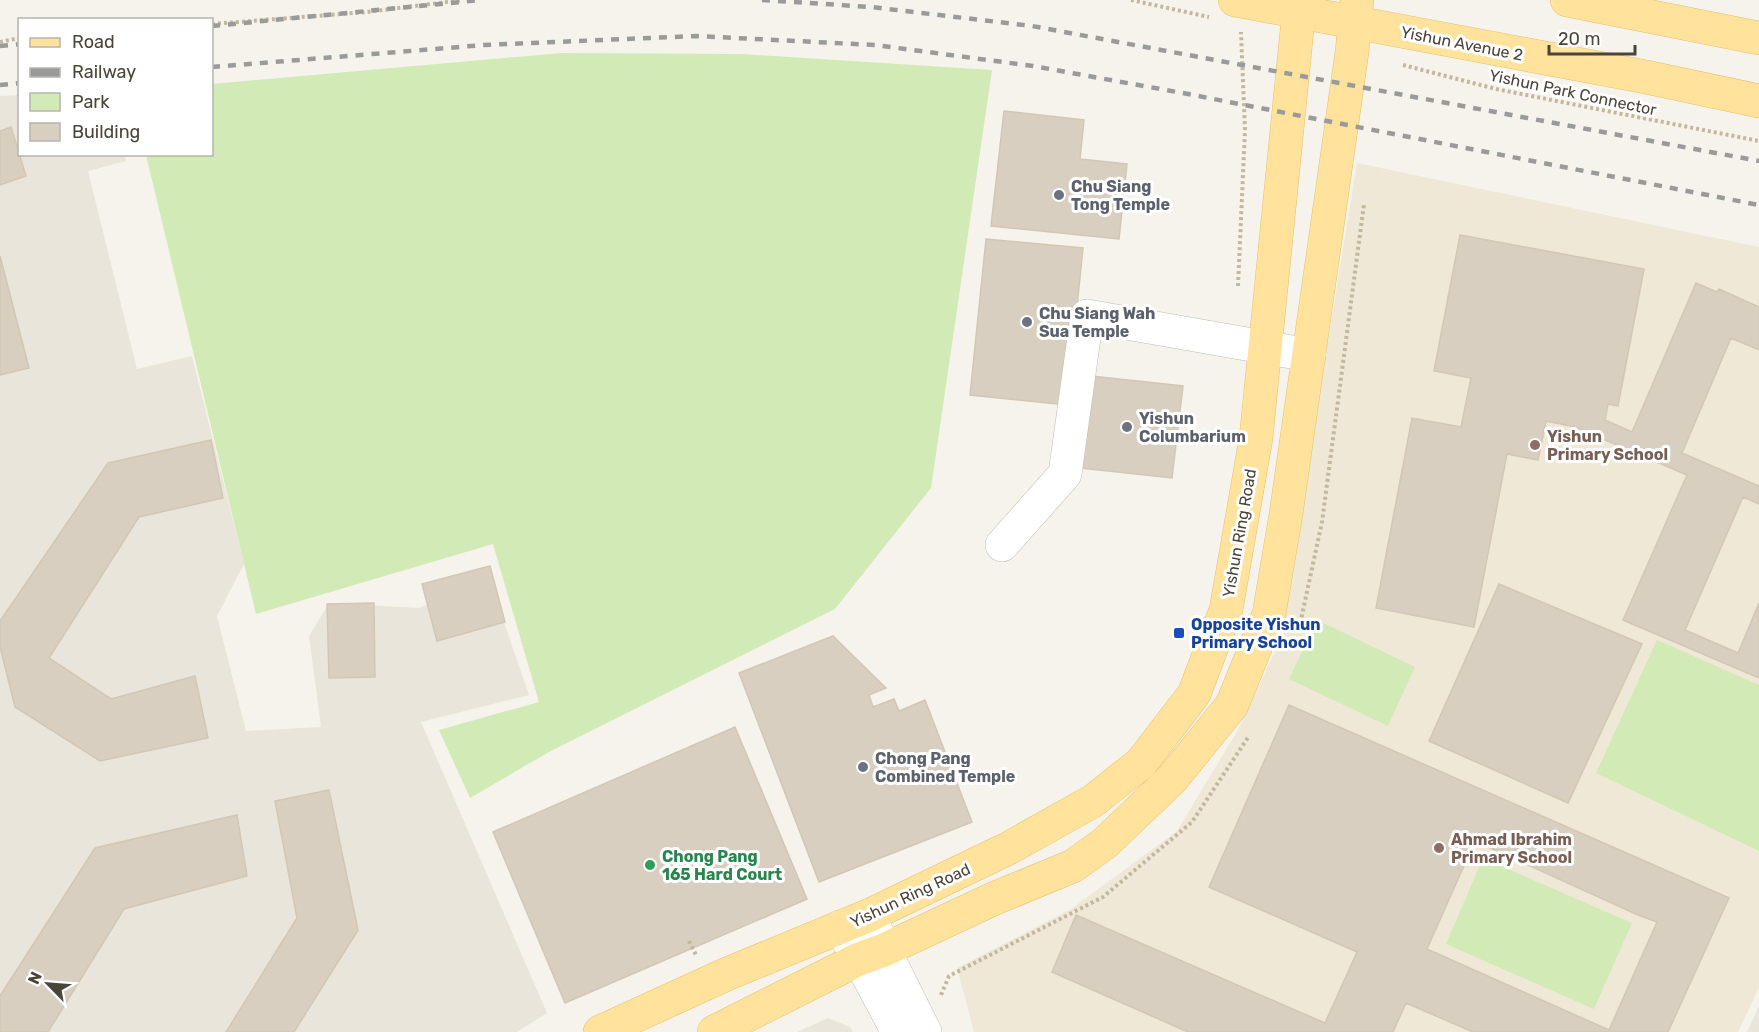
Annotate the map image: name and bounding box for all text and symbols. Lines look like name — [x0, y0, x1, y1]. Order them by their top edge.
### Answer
legend — [18, 18, 213, 156]
scale bar — [1549, 18, 1634, 56]
street label: Yishun Avenue 2 — [1399, 22, 1525, 65]
text: 20 m — [1558, 28, 1600, 50]
text: Road — [72, 31, 115, 53]
text: Railway — [72, 61, 136, 83]
street label: Yishun Park Connector — [1487, 65, 1658, 120]
text: Park — [72, 91, 110, 113]
text: Building — [72, 121, 140, 143]
place label: Chu Siang Tong Temple — [1071, 177, 1170, 214]
marker: Chu Siang Tong Temple — [1052, 188, 1066, 202]
place label: Chu Siang Wah Sua Temple — [1039, 304, 1155, 341]
marker: Chu Siang Wah Sua Temple — [1020, 315, 1034, 329]
place label: Yishun Columbarium — [1139, 409, 1246, 446]
marker: Yishun Columbarium — [1120, 420, 1134, 434]
place label: Yishun Primary School — [1547, 427, 1668, 464]
marker: Yishun Primary School — [1528, 438, 1542, 452]
street label: Yishun Ring Road — [1219, 467, 1260, 599]
place label: Opposite Yishun Primary School — [1191, 615, 1321, 652]
marker: Opposite Yishun Primary School — [1172, 626, 1186, 640]
place label: Chong Pang Combined Temple — [875, 749, 1015, 786]
marker: Chong Pang Combined Temple — [856, 760, 870, 774]
place label: Ahmad Ibrahim Primary School — [1451, 830, 1572, 867]
marker: Ahmad Ibrahim Primary School — [1432, 841, 1446, 855]
place label: Chong Pang 165 Hard Court — [662, 847, 783, 884]
marker: Chong Pang 165 Hard Court — [643, 858, 657, 872]
street label: Yishun Ring Road — [847, 859, 973, 932]
north arrow — [18, 954, 78, 1014]
text: N — [24, 969, 46, 987]

